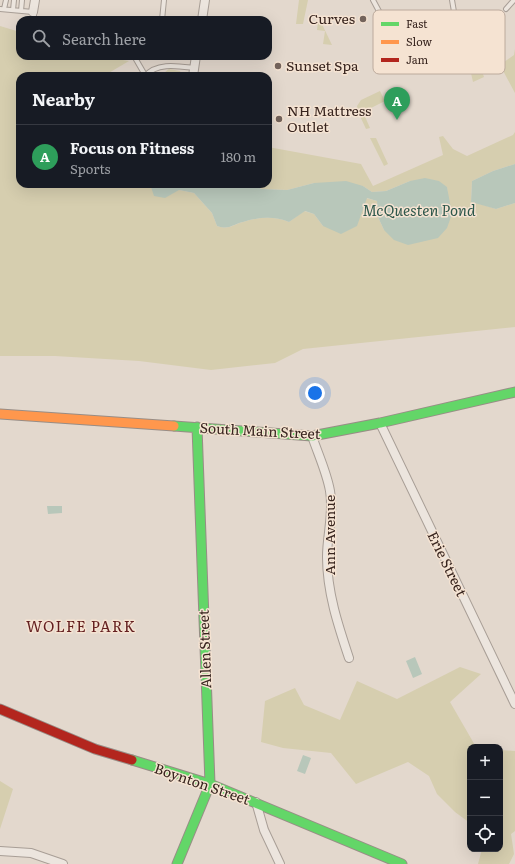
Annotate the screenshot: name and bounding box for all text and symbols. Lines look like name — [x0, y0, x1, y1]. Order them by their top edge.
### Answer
place label: Curves — [309, 8, 355, 28]
legend — [373, 10, 505, 74]
marker: Curves — [358, 14, 368, 24]
text: Fast — [406, 15, 428, 31]
search box — [16, 16, 272, 60]
icon: search — [30, 27, 52, 49]
text: Search here — [62, 27, 146, 50]
text: Slow — [406, 33, 432, 49]
text: Jam — [406, 51, 429, 67]
place label: Sunset Spa — [286, 55, 359, 75]
marker: Sunset Spa — [273, 61, 283, 71]
text: Nearby — [32, 86, 95, 111]
pin: A — [384, 87, 410, 120]
place label: NH Mattress Outlet — [287, 100, 371, 136]
marker: NH Mattress Outlet — [274, 114, 284, 124]
text: Focus on Fitness — [70, 136, 194, 159]
text: A — [40, 147, 50, 166]
text: 180 m — [221, 147, 256, 166]
text: Sports — [70, 159, 110, 178]
water label: McQuesten Pond — [362, 198, 476, 221]
your location — [305, 383, 325, 403]
street label: South Main Street — [199, 417, 321, 443]
street label: Ann Avenue — [319, 495, 339, 575]
street label: Erie Street — [423, 528, 472, 600]
street label: Allen Street — [193, 609, 215, 689]
district label: WOLFE PARK — [26, 614, 136, 637]
map controls — [467, 744, 503, 852]
button: + — [467, 744, 503, 780]
street label: Boynton Street — [152, 757, 253, 809]
button: − — [467, 780, 503, 816]
button: locate — [467, 816, 503, 852]

